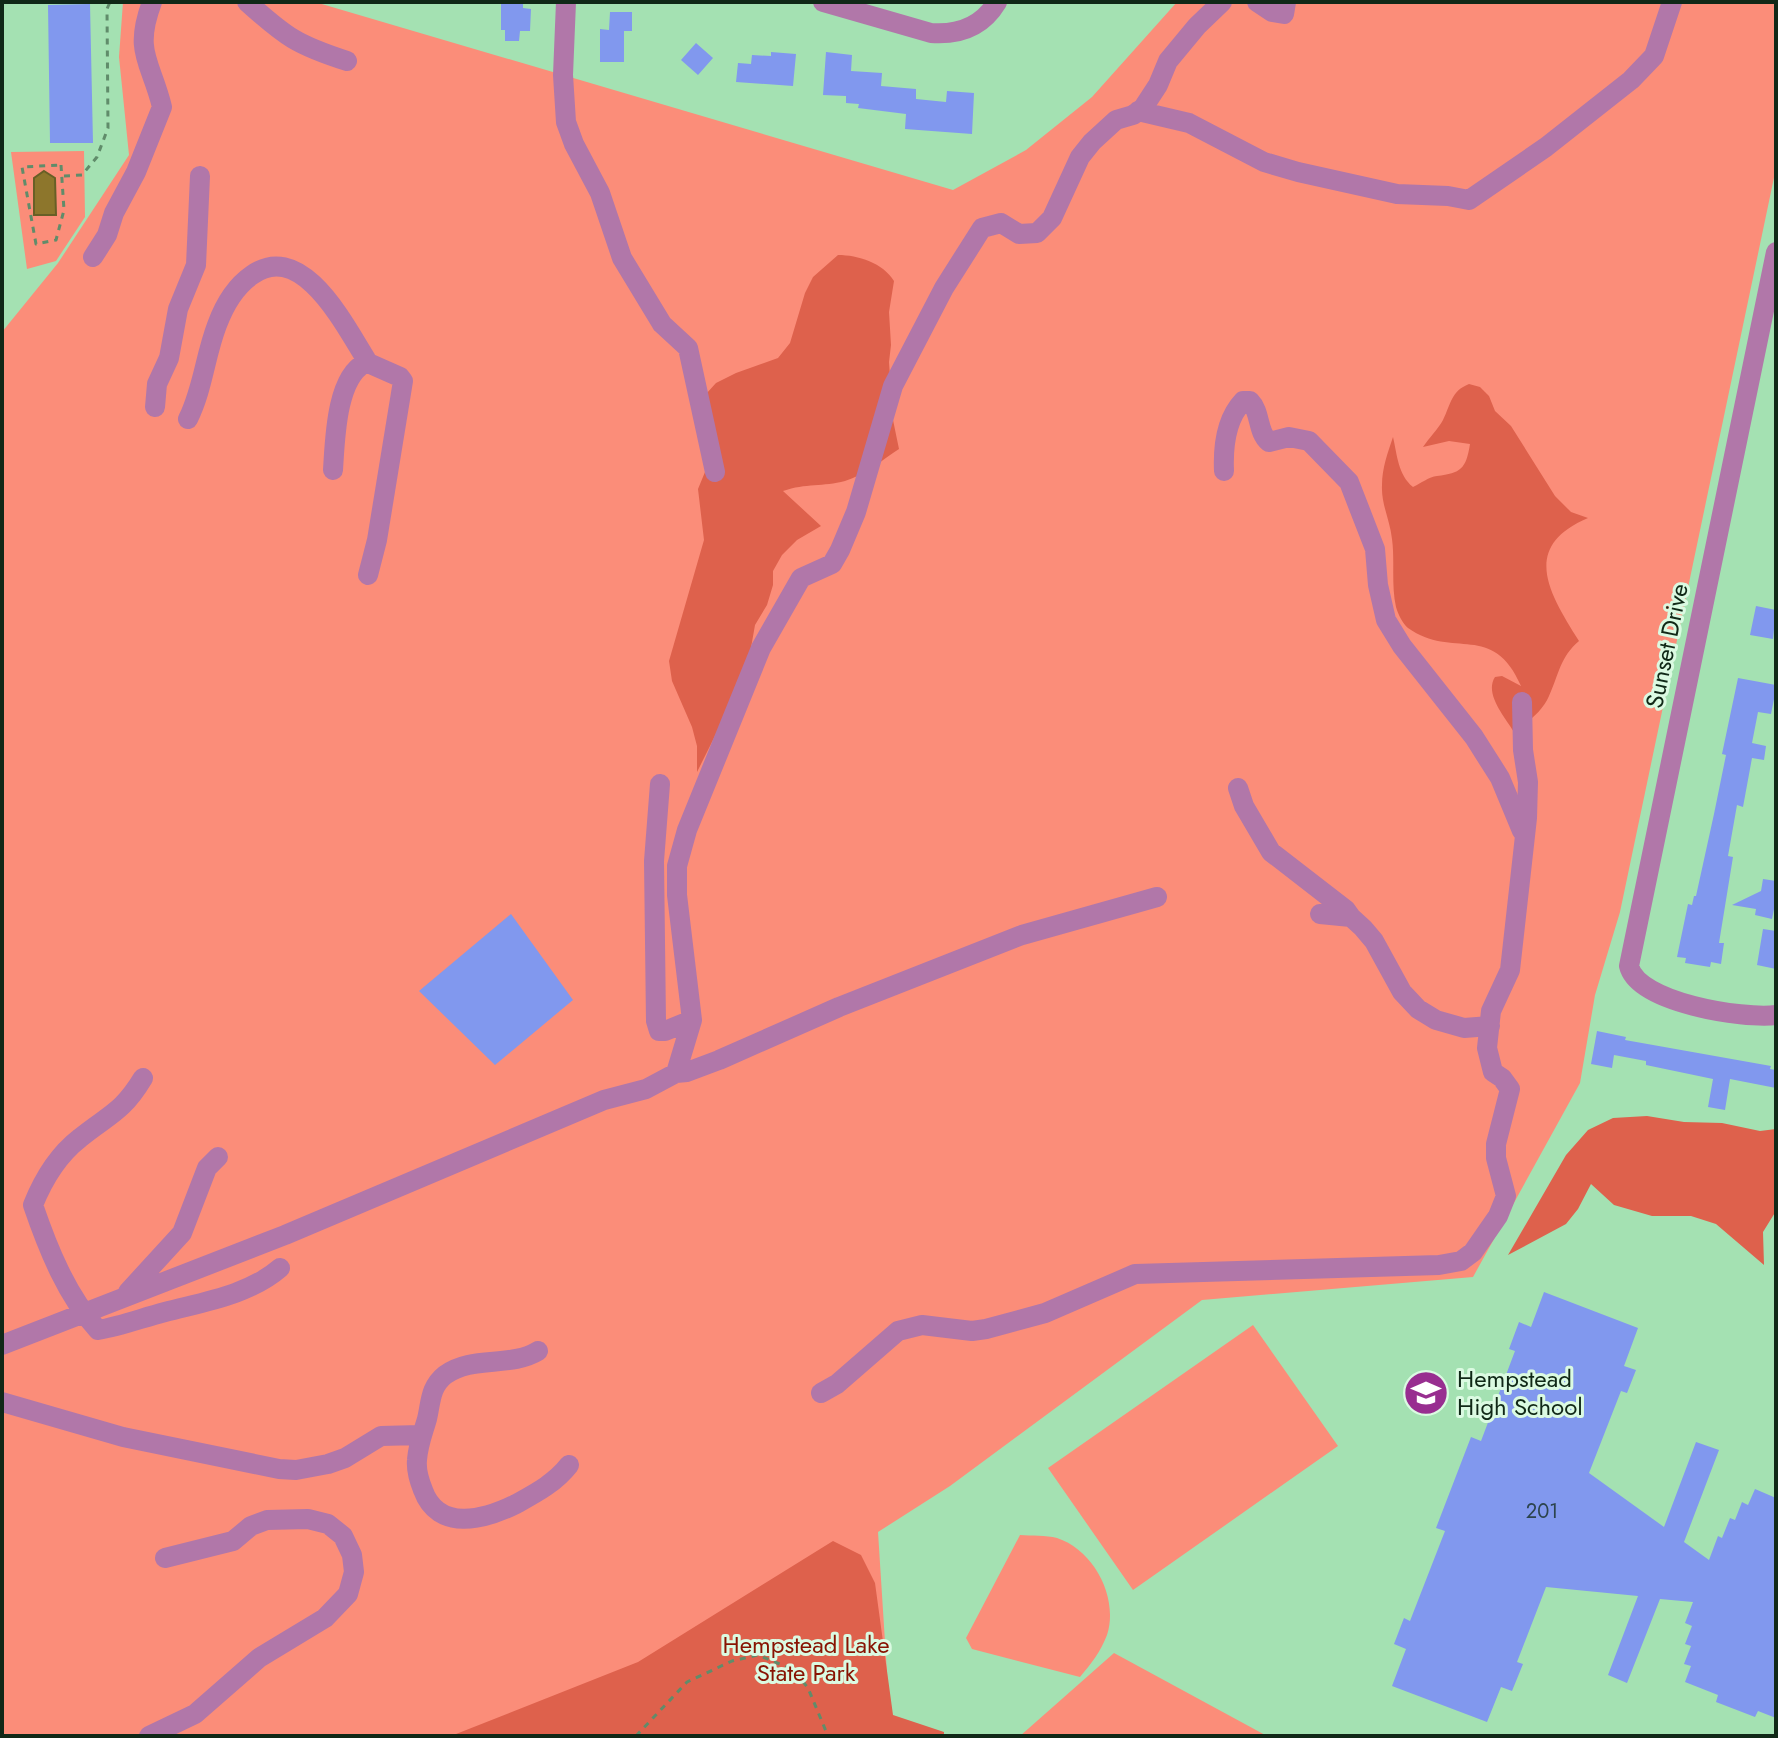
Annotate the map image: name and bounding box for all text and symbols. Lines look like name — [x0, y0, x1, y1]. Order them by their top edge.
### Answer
street label: Sunset Drive — [1636, 580, 1697, 712]
place label: Hempstead High School — [1457, 1361, 1583, 1424]
school or university icon: Hempstead High School — [1402, 1369, 1450, 1417]
house number: 201 — [1526, 1497, 1558, 1526]
park label: Hempstead Lake State Park — [722, 1627, 890, 1690]

